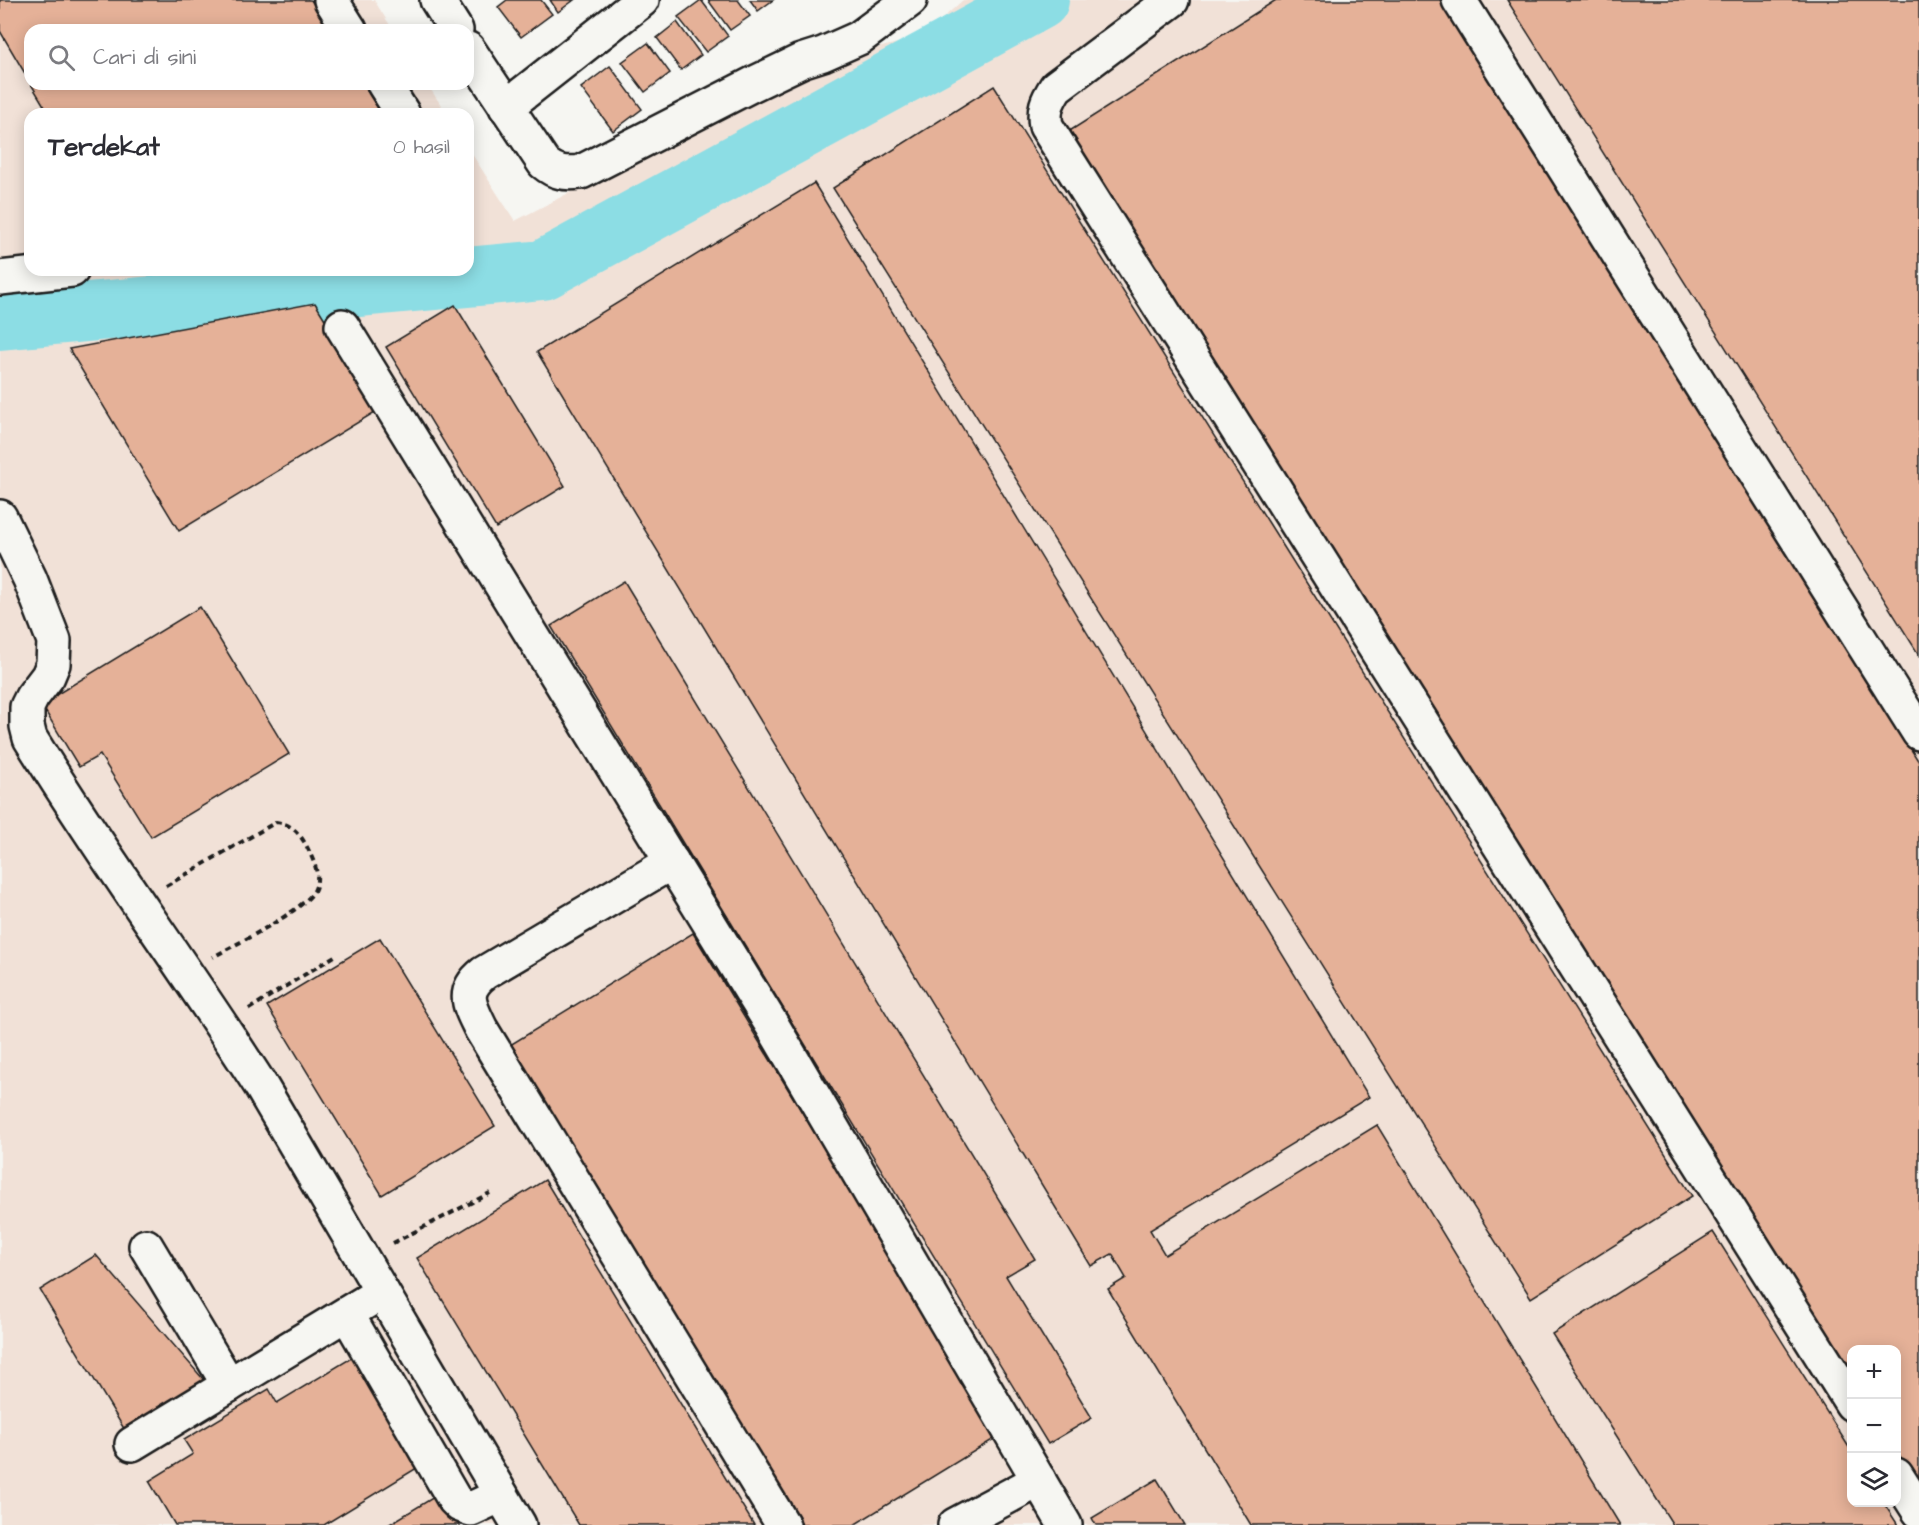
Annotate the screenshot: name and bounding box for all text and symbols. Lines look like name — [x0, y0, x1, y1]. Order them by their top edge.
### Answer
search box — [24, 24, 474, 90]
icon: search — [45, 41, 78, 74]
text: Cari di sini — [93, 42, 196, 73]
text: Terdekat — [48, 129, 160, 165]
text: 0 hasil — [393, 133, 450, 161]
map controls — [1847, 1345, 1901, 1507]
button: + — [1847, 1345, 1901, 1399]
button: − — [1847, 1399, 1901, 1453]
button: layers — [1847, 1453, 1901, 1507]

